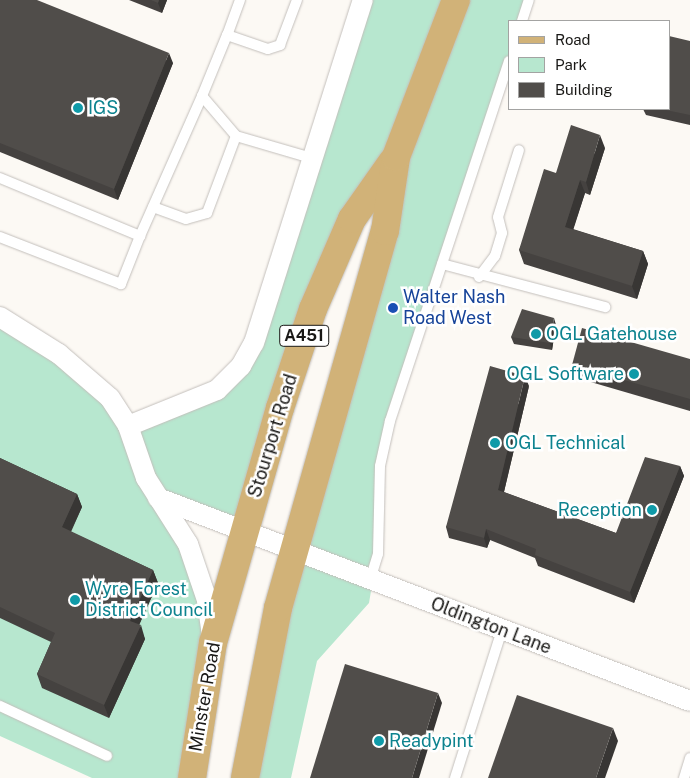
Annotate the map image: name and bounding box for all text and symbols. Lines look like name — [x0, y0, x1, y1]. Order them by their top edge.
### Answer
legend — [508, 20, 670, 110]
text: Road — [555, 31, 591, 48]
text: Park — [555, 56, 587, 73]
text: Building — [555, 81, 613, 98]
place label: IGS — [88, 97, 118, 119]
marker: IGS — [72, 102, 84, 114]
place label: Walter Nash Road West — [403, 287, 505, 330]
marker: Walter Nash Road West — [387, 302, 399, 314]
road number: A451 — [279, 322, 329, 350]
place label: OGL Gatehouse — [546, 323, 677, 345]
marker: OGL Gatehouse — [530, 328, 542, 340]
place label: OGL Software — [507, 363, 624, 385]
marker: OGL Software — [628, 368, 640, 380]
street label: Stourport Road — [244, 372, 302, 500]
place label: OGL Technical — [505, 432, 626, 454]
marker: OGL Technical — [489, 437, 501, 449]
place label: Reception — [558, 499, 642, 521]
marker: Reception — [646, 504, 658, 516]
place label: Wyre Forest District Council — [85, 579, 213, 622]
street label: Oldington Lane — [428, 593, 554, 659]
marker: Wyre Forest District Council — [69, 594, 81, 606]
street label: Minster Road — [185, 641, 225, 753]
place label: Readypint — [389, 730, 474, 752]
marker: Readypint — [373, 735, 385, 747]

